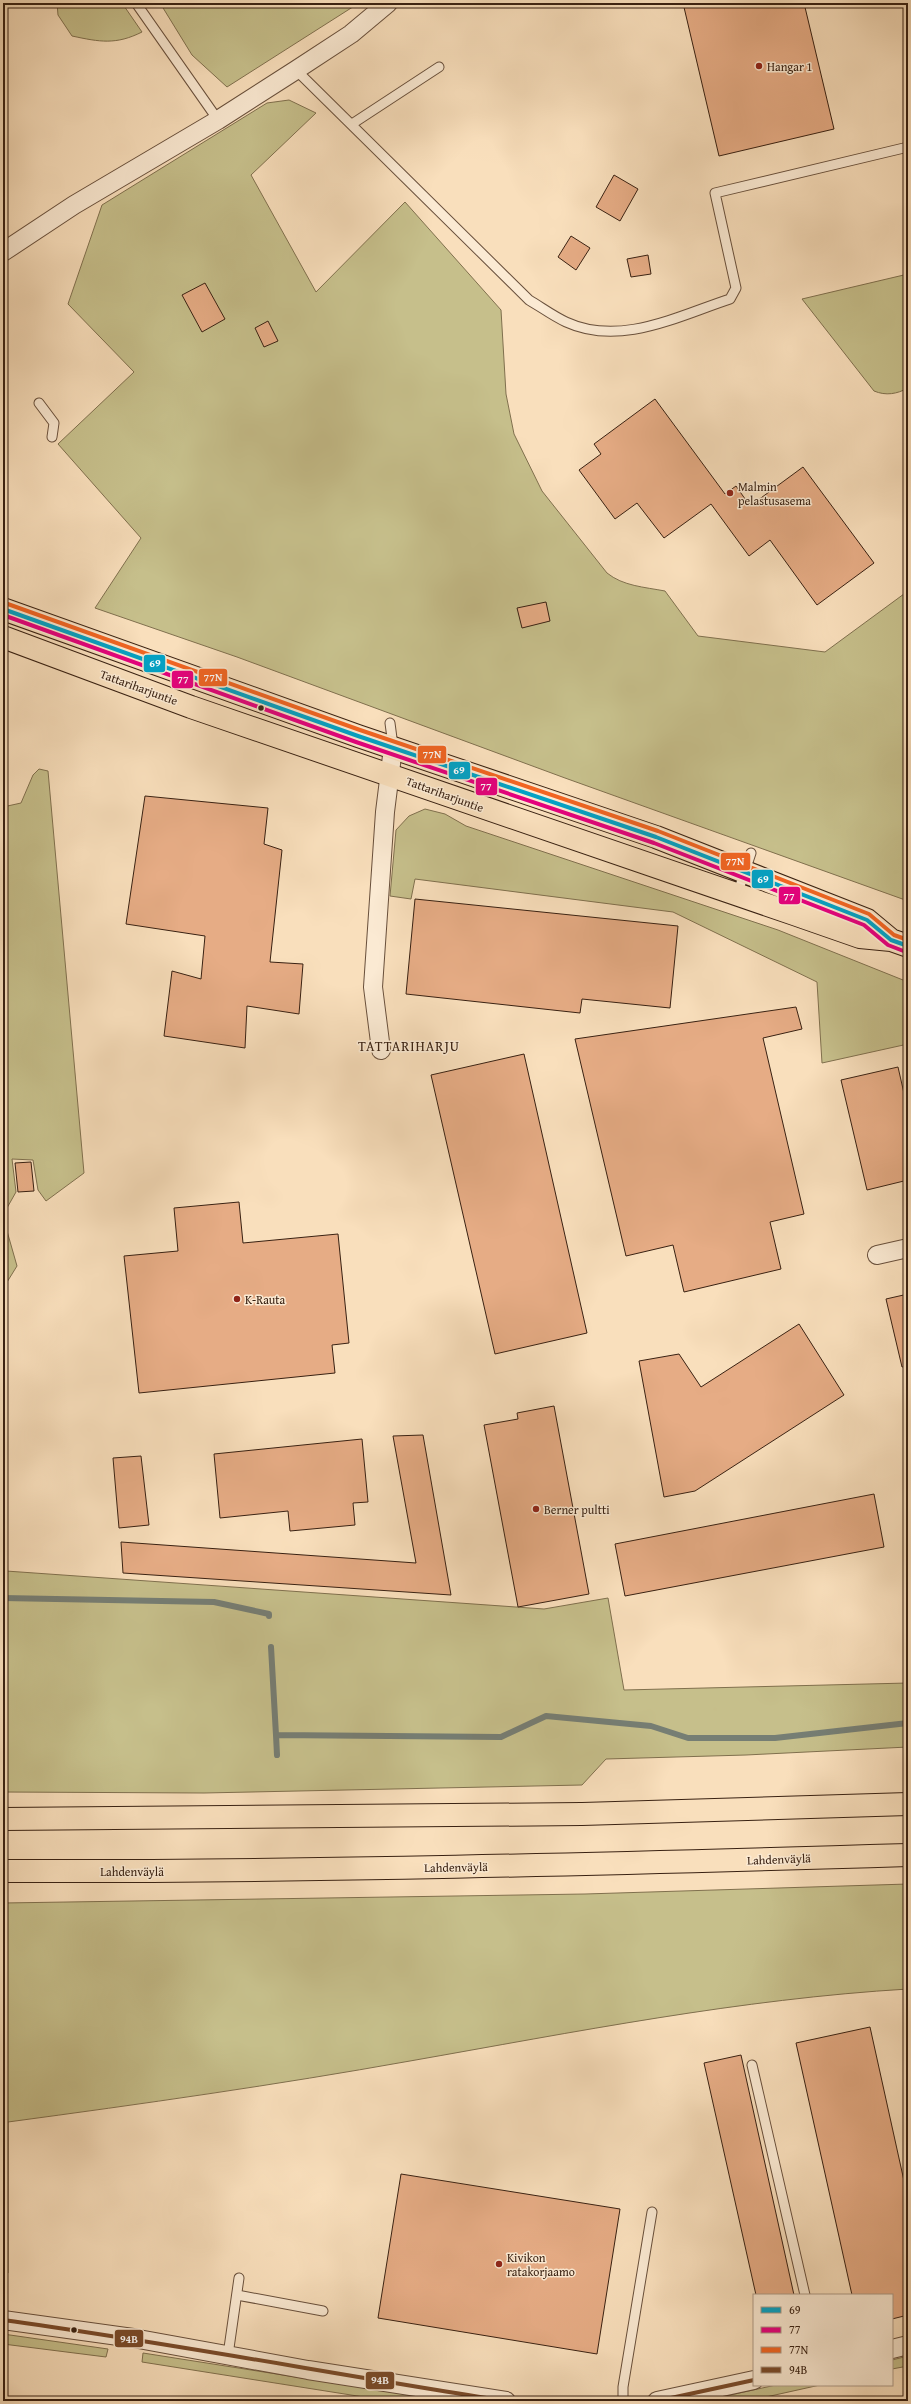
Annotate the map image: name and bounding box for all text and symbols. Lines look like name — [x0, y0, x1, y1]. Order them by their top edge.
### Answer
place label: Hangar 1 — [767, 58, 813, 75]
marker: Hangar 1 — [754, 61, 764, 71]
place label: Malmin pelastusasema — [738, 478, 811, 509]
marker: Malmin pelastusasema — [725, 488, 735, 498]
line badge: 69 — [143, 654, 166, 673]
text: 69 — [149, 655, 161, 671]
street label: Tattariharjuntie — [98, 665, 181, 709]
line badge: 77N — [198, 668, 228, 687]
text: 77N — [204, 669, 223, 685]
line badge: 77 — [171, 670, 194, 689]
text: 77 — [177, 671, 189, 687]
unlabelled marker — [256, 703, 266, 713]
line badge: 77N — [417, 745, 447, 764]
text: 77N — [423, 746, 442, 762]
line badge: 69 — [448, 761, 471, 780]
text: 69 — [453, 762, 465, 778]
street label: Tattariharjuntie — [404, 772, 487, 816]
line badge: 77 — [475, 777, 498, 796]
text: 77 — [480, 778, 492, 794]
line badge: 77N — [720, 852, 751, 871]
text: 77N — [726, 853, 745, 869]
line badge: 69 — [751, 869, 774, 889]
text: 69 — [757, 871, 769, 887]
line badge: 77 — [778, 886, 801, 905]
text: 77 — [783, 888, 795, 904]
district label: TATTARIHARJU — [358, 1036, 460, 1056]
place label: K-Rauta — [245, 1291, 286, 1308]
marker: K-Rauta — [232, 1294, 242, 1304]
place label: Berner pultti — [544, 1501, 610, 1518]
marker: Berner pultti — [531, 1504, 541, 1514]
street label: Lahdenväylä — [747, 1849, 811, 1869]
street label: Lahdenväylä — [424, 1858, 488, 1876]
street label: Lahdenväylä — [100, 1863, 164, 1880]
place label: Kivikon ratakorjaamo — [507, 2249, 575, 2280]
marker: Kivikon ratakorjaamo — [494, 2259, 504, 2269]
legend — [753, 2294, 893, 2386]
text: 69 — [789, 2301, 801, 2318]
text: 77 — [789, 2321, 801, 2338]
unlabelled marker — [69, 2325, 79, 2335]
line badge: 94B — [114, 2329, 144, 2348]
text: 94B — [120, 2331, 138, 2347]
text: 77N — [789, 2341, 809, 2358]
text: 94B — [789, 2361, 808, 2378]
line badge: 94B — [365, 2371, 395, 2390]
text: 94B — [371, 2372, 389, 2388]

